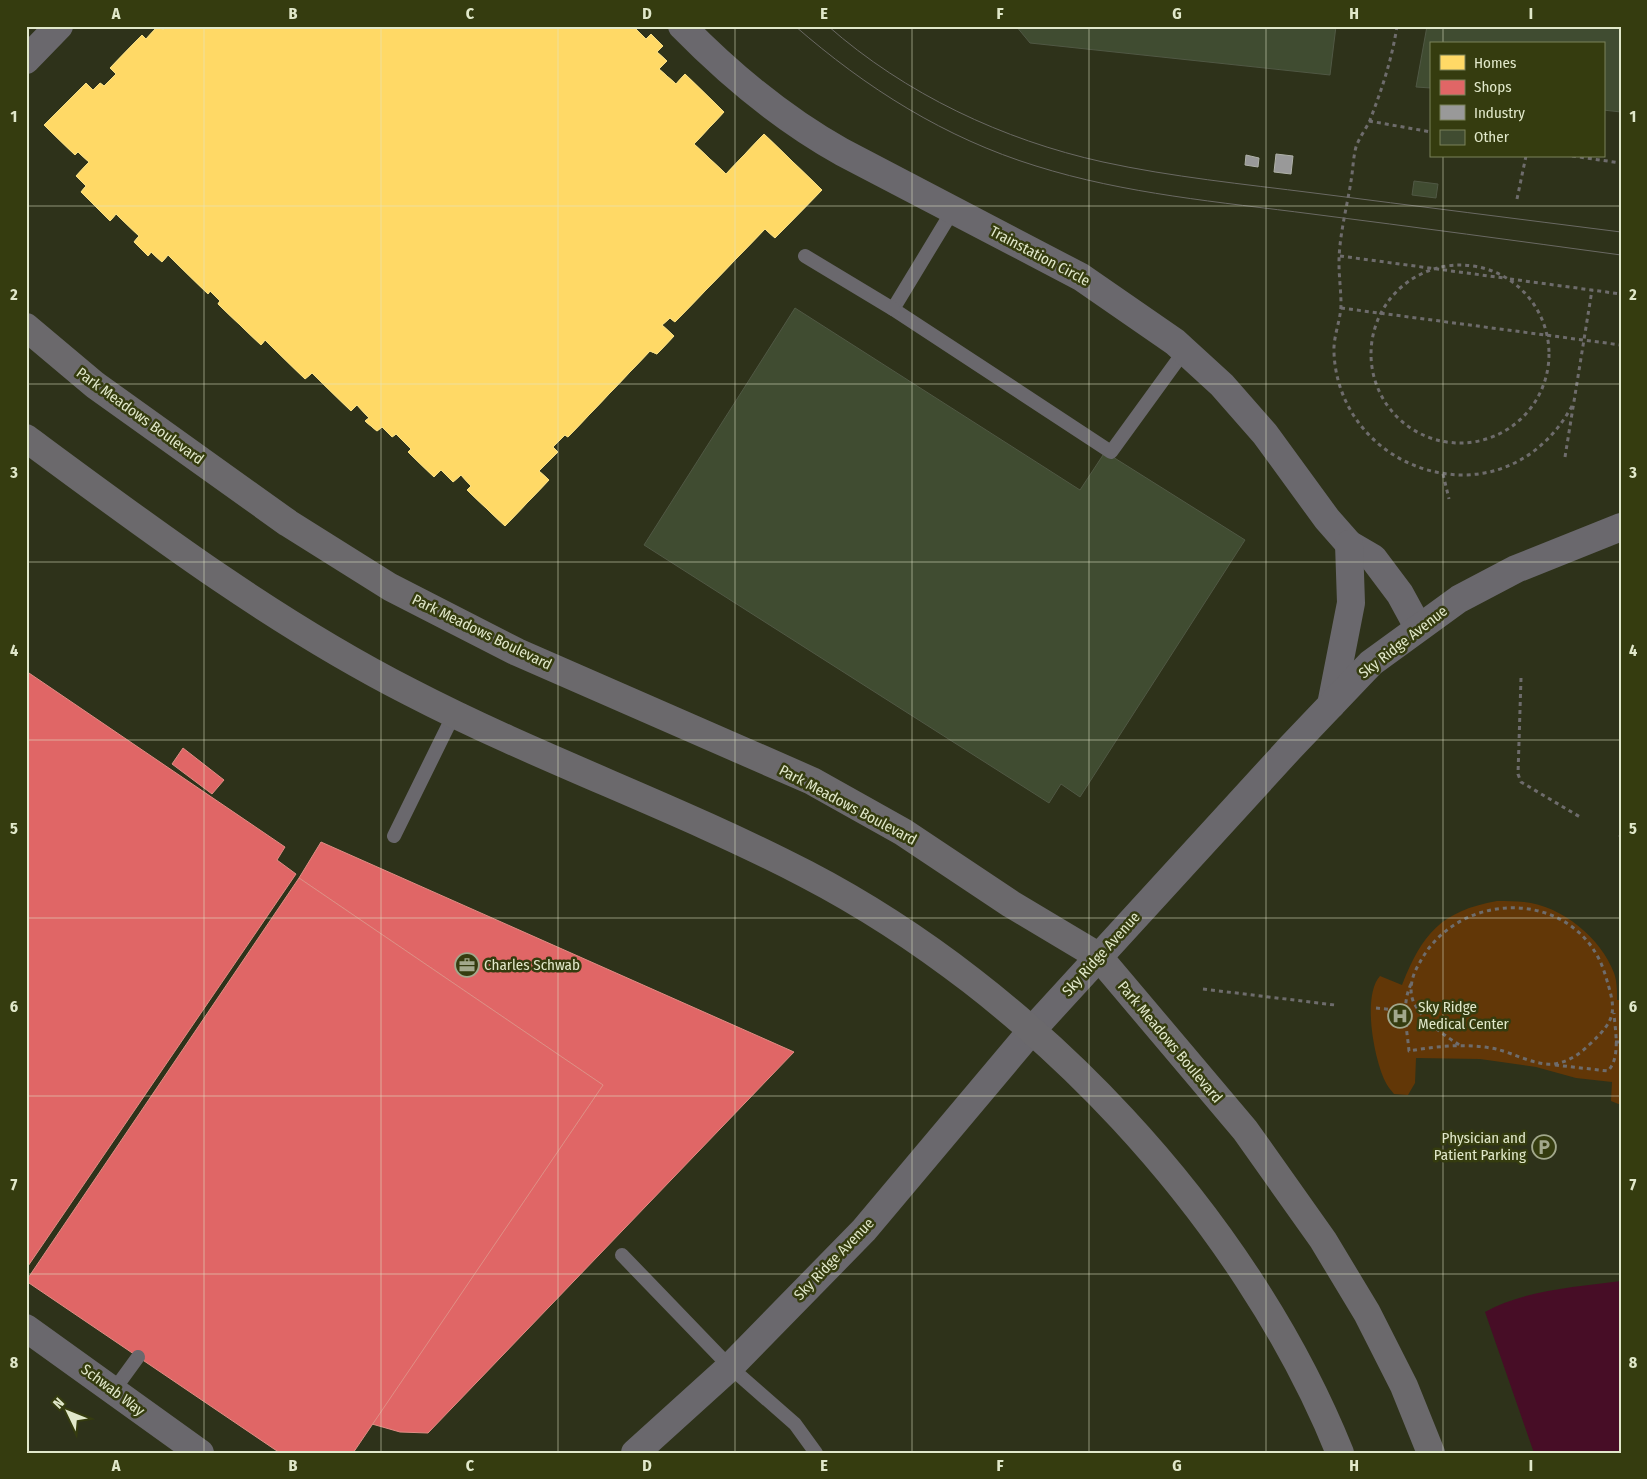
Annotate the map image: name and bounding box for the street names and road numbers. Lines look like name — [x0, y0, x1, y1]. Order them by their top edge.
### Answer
street label: Trainstation Circle — [987, 222, 1093, 290]
street label: Park Meadows Boulevard — [73, 364, 207, 468]
street label: Park Meadows Boulevard — [409, 590, 555, 674]
street label: Sky Ridge Avenue — [1355, 602, 1451, 682]
street label: Park Meadows Boulevard — [776, 761, 920, 849]
street label: Sky Ridge Avenue — [1058, 908, 1144, 1000]
street label: Park Meadows Boulevard — [1114, 978, 1226, 1106]
street label: Sky Ridge Avenue — [790, 1214, 878, 1304]
street label: Schwab Way — [78, 1360, 149, 1420]

